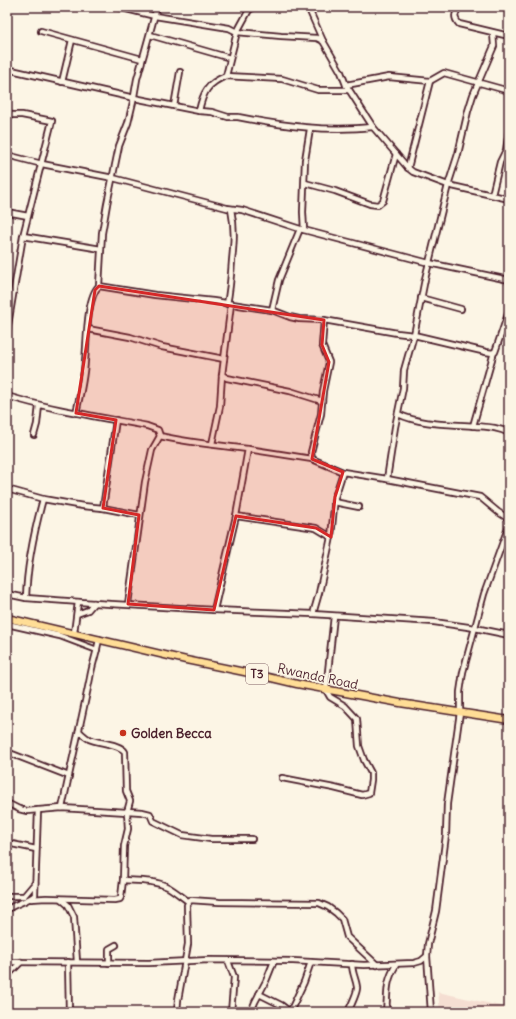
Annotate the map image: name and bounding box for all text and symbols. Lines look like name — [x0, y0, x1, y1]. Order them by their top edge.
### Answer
street label: Rwanda Road — [276, 660, 360, 693]
road number: T3 — [246, 664, 268, 684]
place label: Golden Becca — [131, 725, 212, 742]
marker: Golden Becca — [118, 728, 128, 738]

